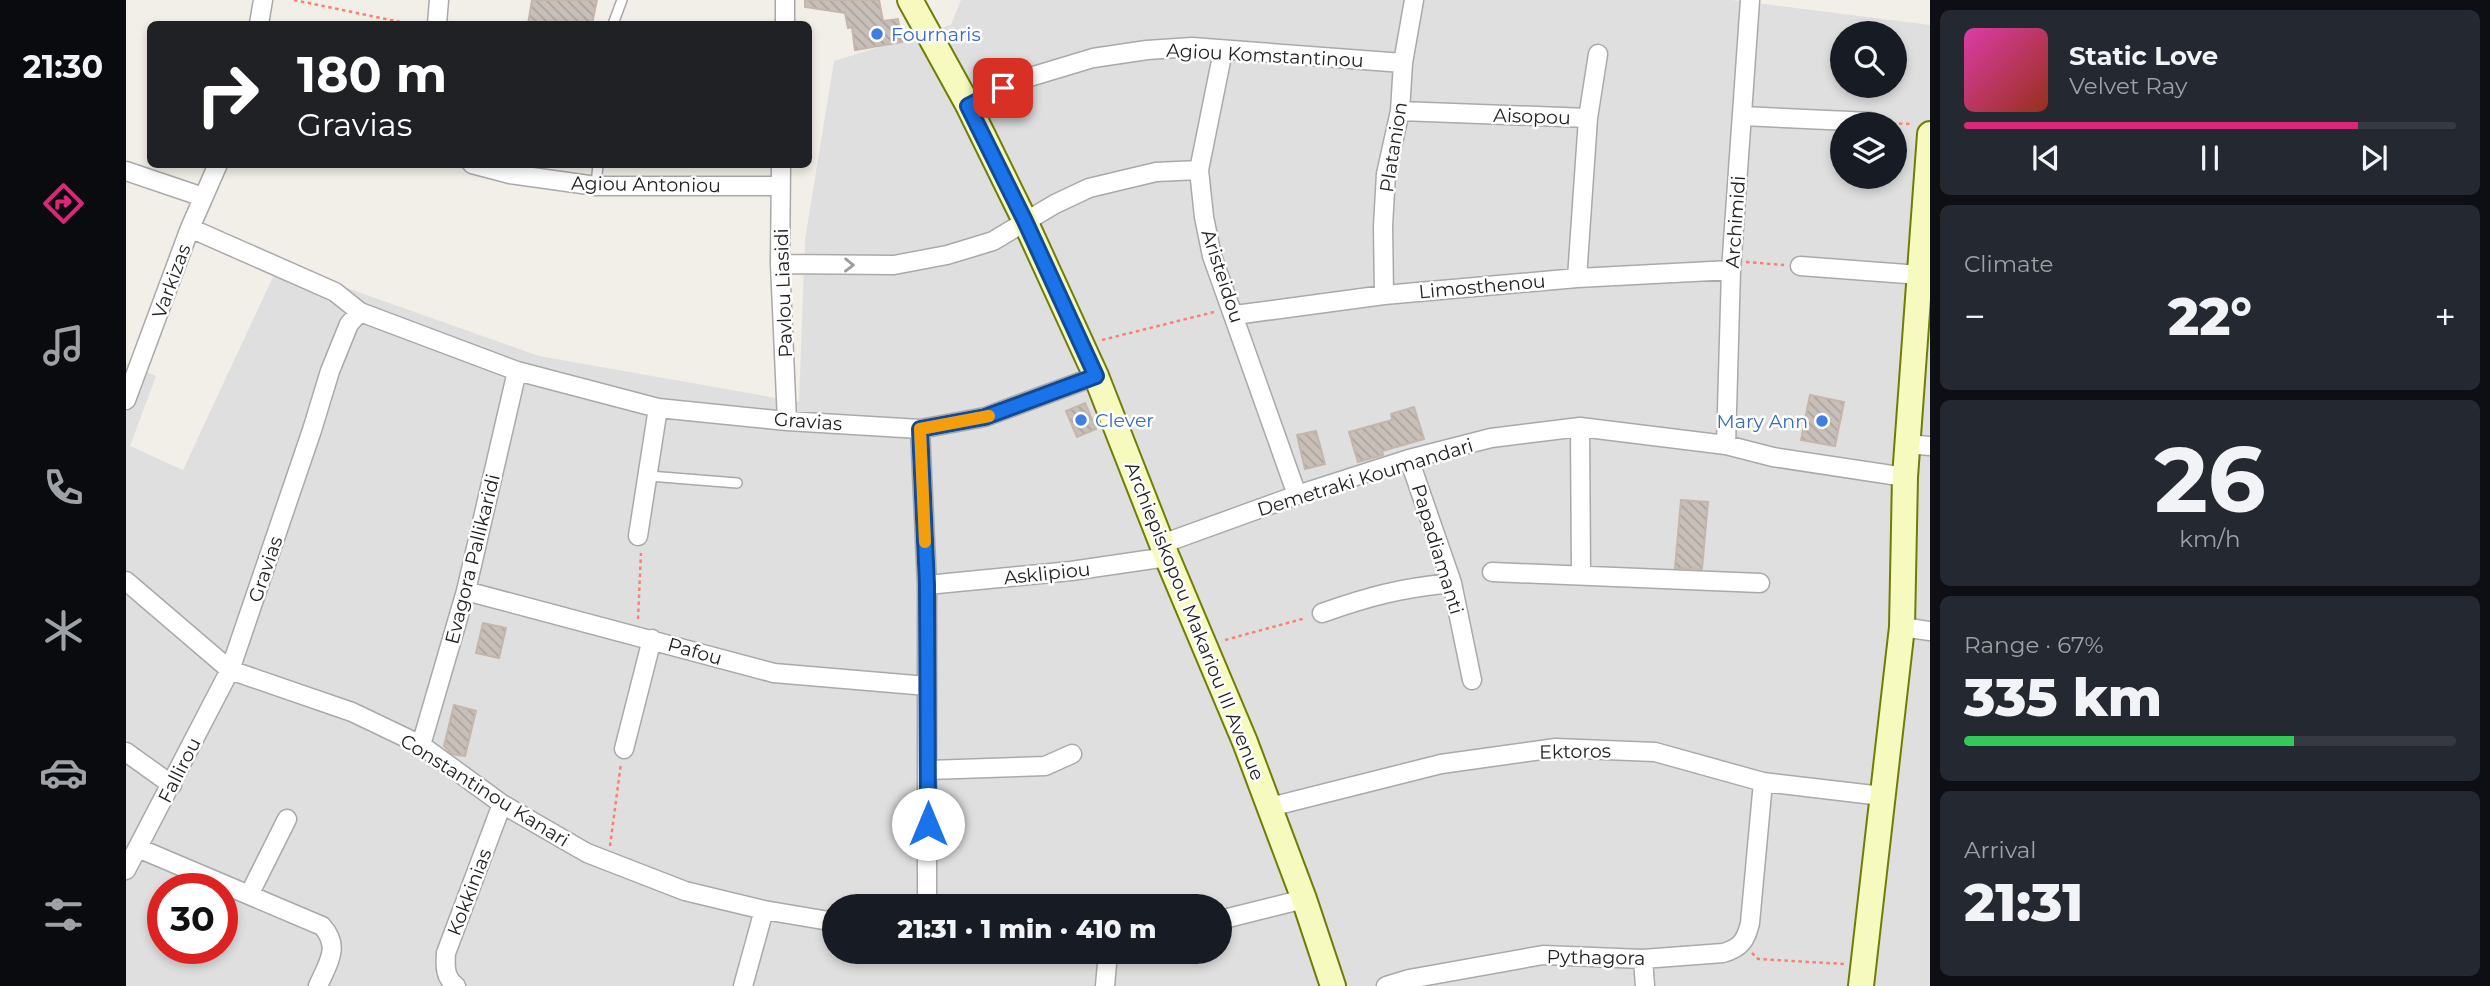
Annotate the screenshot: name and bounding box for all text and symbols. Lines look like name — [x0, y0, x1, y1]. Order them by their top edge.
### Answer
map controls — [1830, 21, 1907, 189]
button: search — [1830, 21, 1907, 98]
place label: Fournaris — [891, 23, 981, 46]
marker: Fournaris — [869, 26, 885, 42]
street label: Agiou Komstantinou — [1166, 39, 1364, 72]
text: Static Love — [2069, 40, 2218, 72]
text: 180 m — [297, 45, 447, 104]
text: 21:30 — [23, 47, 103, 86]
icon: right — [182, 49, 273, 140]
pin — [973, 58, 1033, 118]
icon: arrive — [984, 69, 1022, 107]
text: Velvet Ray — [2069, 72, 2187, 100]
street label: Platanion — [1375, 100, 1412, 194]
street label: Aisopou — [1493, 104, 1571, 129]
text: Gravias — [297, 105, 412, 144]
button: layers — [1830, 112, 1907, 189]
icon: previous — [2027, 139, 2065, 177]
icon: pause — [2191, 139, 2229, 177]
icon: next — [2355, 139, 2393, 177]
street label: Agiou Antoniou — [571, 172, 721, 197]
street label: Archimidi — [1721, 175, 1750, 269]
icon: directions — [39, 179, 88, 228]
street label: Aristeidou — [1197, 226, 1248, 326]
street label: Pavlou Liasidi — [770, 228, 797, 358]
street label: Varkizas — [147, 241, 196, 322]
text: Climate — [1964, 250, 2053, 278]
one-way arrow — [844, 257, 854, 273]
street label: Limosthenou — [1418, 269, 1546, 303]
text: 22° — [2168, 285, 2252, 348]
text: − — [1964, 293, 1986, 340]
text: + — [2434, 293, 2456, 340]
icon: music — [39, 321, 88, 370]
street label: Gravias — [773, 408, 843, 435]
place label: Clever — [1095, 409, 1154, 432]
place label: Mary Ann — [1717, 410, 1808, 433]
marker: Clever — [1073, 412, 1089, 428]
marker: Mary Ann — [1814, 413, 1830, 429]
text: 26 — [2154, 424, 2266, 535]
street label: Demetraki Koumandari — [1254, 434, 1476, 521]
street label: Archiepiskopou Makariou III Avenue — [1120, 459, 1269, 784]
icon: phone — [39, 463, 88, 512]
street label: Evagora Pallikaridi — [440, 472, 505, 647]
street label: Papadiamanti — [1407, 481, 1468, 617]
text: km/h — [2179, 525, 2241, 553]
street label: Gravias — [243, 533, 287, 605]
street label: Asklipiou — [1003, 558, 1092, 589]
icon: climate — [39, 606, 88, 655]
text: Range · 67% — [1964, 631, 2104, 659]
street label: Pafou — [665, 633, 725, 670]
text: 335 km — [1964, 666, 2162, 729]
street label: Constantinou Kanari — [396, 729, 573, 852]
street label: Fallirou — [153, 734, 206, 807]
street label: Ektoros — [1539, 739, 1611, 764]
icon: car — [39, 748, 88, 797]
position arrow — [891, 787, 965, 861]
text: Arrival — [1964, 836, 2037, 864]
street label: Kokkinias — [442, 845, 497, 939]
text: 21:31 — [1964, 871, 2083, 934]
speed limit sign: 30 — [147, 873, 238, 964]
icon: filters — [39, 890, 88, 939]
text: 21:31 · 1 min · 410 m — [898, 913, 1156, 945]
street label: Pythagora — [1546, 945, 1646, 970]

